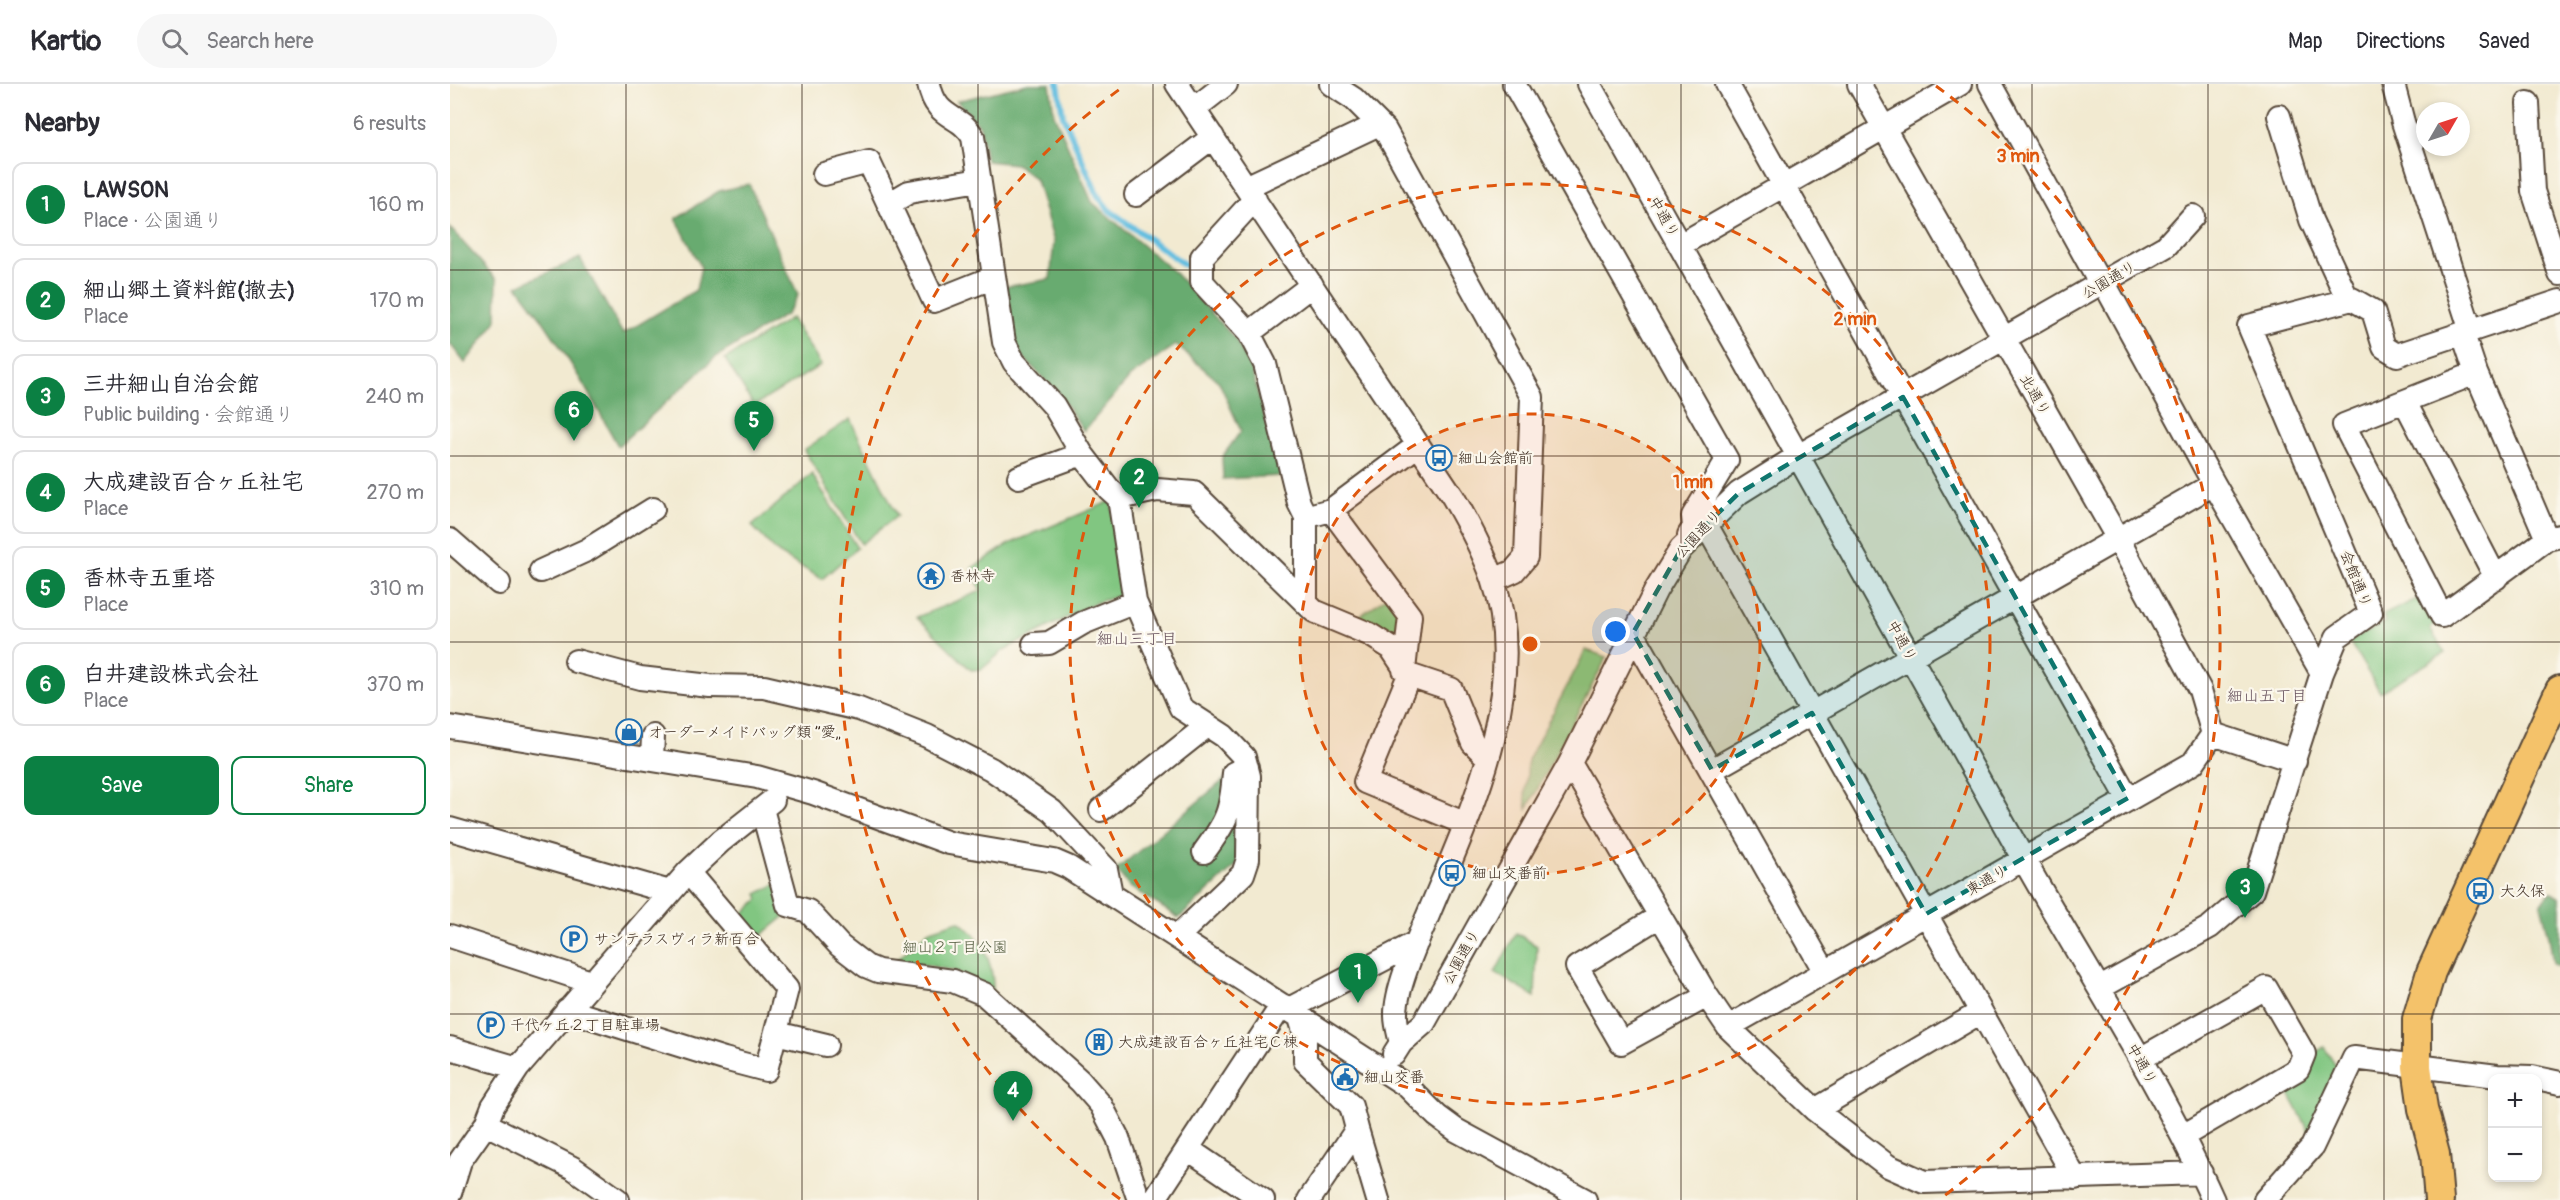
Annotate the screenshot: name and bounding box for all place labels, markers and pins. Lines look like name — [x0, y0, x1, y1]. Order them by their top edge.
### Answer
pin: 6 — [554, 392, 594, 441]
pin: 5 — [734, 402, 774, 451]
bus stop icon: 細山会館前 — [1424, 443, 1454, 473]
place label: 細山会館前 — [1458, 449, 1533, 468]
pin: 2 — [1120, 458, 1158, 508]
temple icon: 香林寺 — [916, 561, 946, 591]
place label: 香林寺 — [950, 567, 995, 586]
centre of rings — [1520, 634, 1540, 654]
shop icon: オーダーメイドバッグ類 ”愛„ — [614, 717, 644, 747]
place label: オーダーメイドバッグ類 ”愛„ — [648, 723, 842, 742]
bus stop icon: 細山交番前 — [1437, 858, 1467, 888]
place label: 細山交番前 — [1472, 864, 1547, 883]
pin: 3 — [2226, 868, 2264, 918]
bus stop icon: 大久保 — [2465, 876, 2495, 906]
place label: 大久保 — [2500, 882, 2545, 901]
parking icon: サンテラスヴィラ新百合 — [559, 924, 589, 954]
place label: サンテラスヴィラ新百合 — [594, 930, 759, 949]
pin: 1 — [1338, 954, 1378, 1003]
parking icon: 千代ヶ丘２丁目駐車場 — [476, 1010, 506, 1040]
place label: 千代ヶ丘２丁目駐車場 — [510, 1016, 660, 1035]
building icon: 大成建設百合ヶ丘社宅Ｃ棟 — [1084, 1027, 1114, 1057]
place label: 大成建設百合ヶ丘社宅Ｃ棟 — [1118, 1033, 1298, 1052]
public building icon: 細山交番 — [1330, 1062, 1360, 1092]
place label: 細山交番 — [1364, 1068, 1424, 1087]
pin: 4 — [994, 1072, 1032, 1121]

